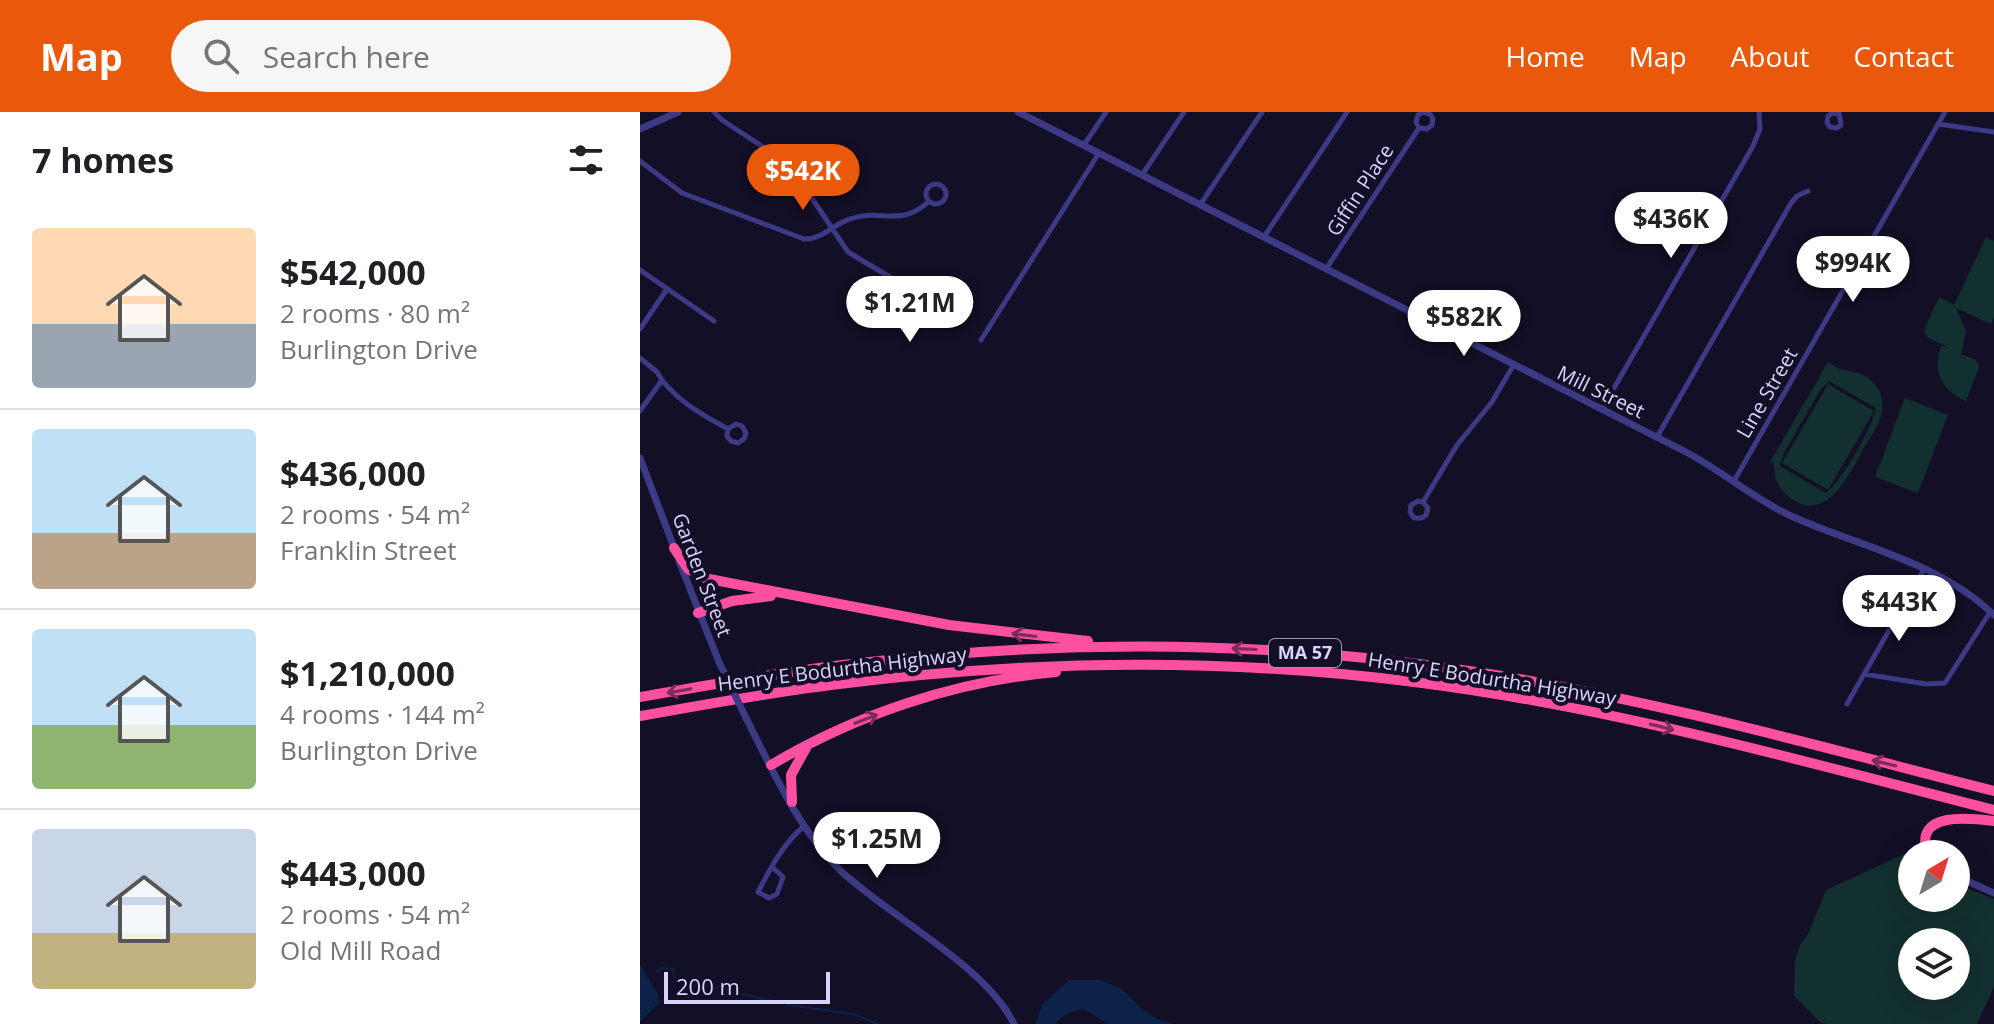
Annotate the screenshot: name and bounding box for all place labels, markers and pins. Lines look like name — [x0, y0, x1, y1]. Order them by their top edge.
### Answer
pin: $542K — [747, 144, 859, 212]
pin: $436K — [1615, 192, 1727, 260]
pin: $994K — [1797, 236, 1909, 304]
pin: $1.21M — [845, 276, 975, 344]
pin: $582K — [1408, 290, 1520, 358]
pin: $443K — [1843, 575, 1955, 643]
pin: $1.25M — [812, 812, 942, 880]

